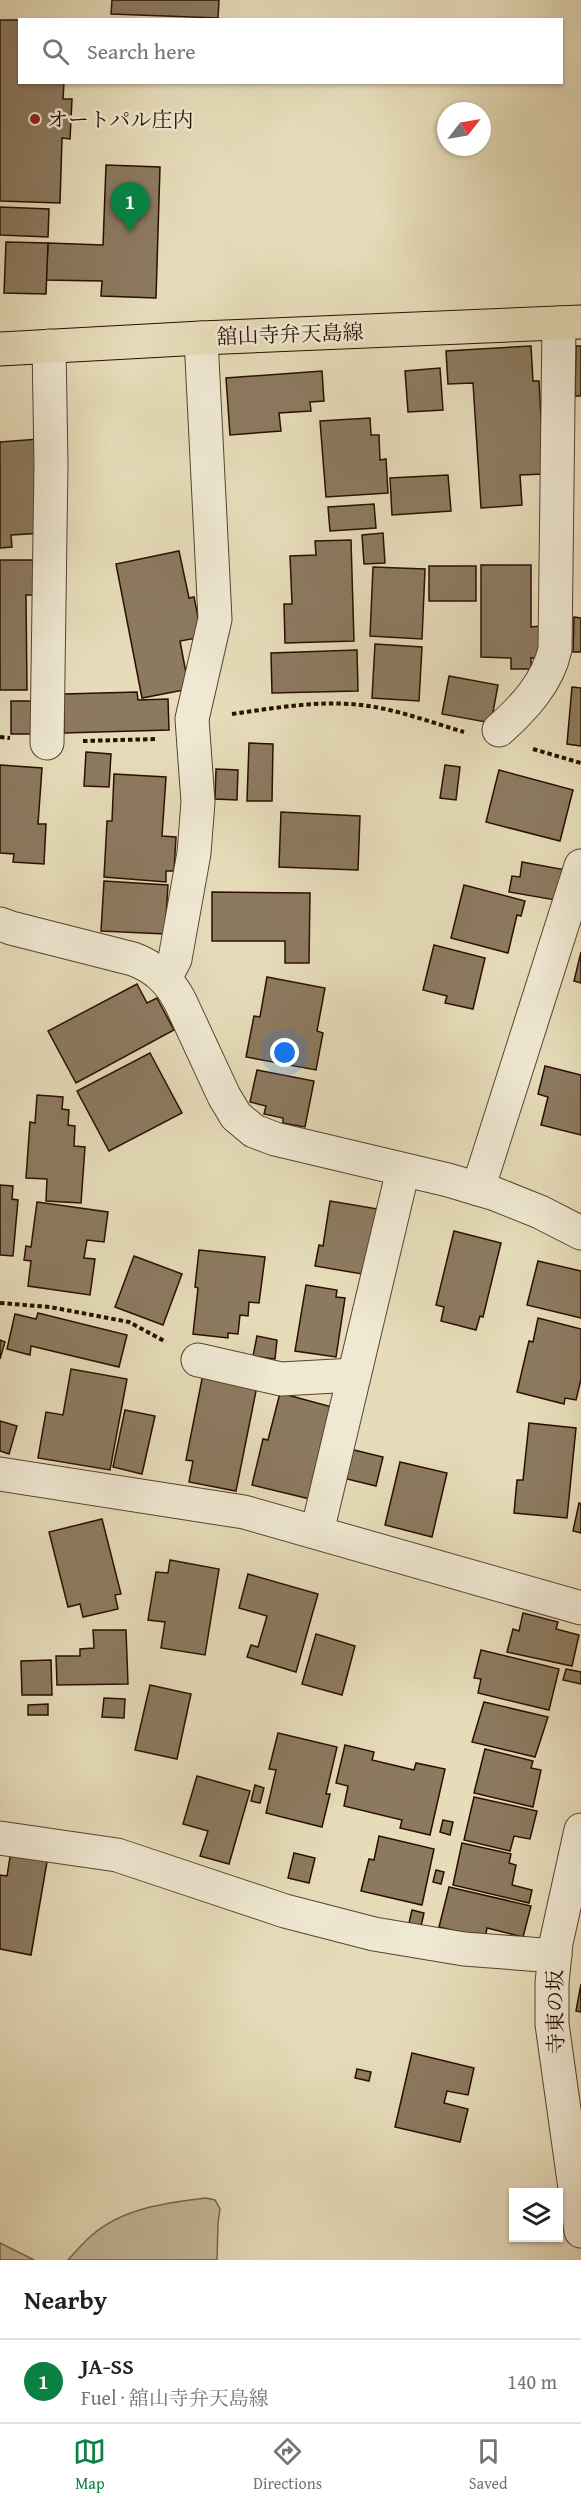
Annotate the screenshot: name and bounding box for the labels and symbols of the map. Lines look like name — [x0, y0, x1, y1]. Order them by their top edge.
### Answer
north arrow — [437, 102, 491, 156]
place label: オートパル庄内 — [47, 104, 194, 135]
marker: オートパル庄内 — [28, 112, 42, 126]
pin: 1 — [110, 182, 150, 232]
street label: 舘山寺弁天島線 — [216, 316, 364, 352]
your location — [270, 1038, 299, 1067]
street label: 寺東の坂 — [539, 1970, 571, 2054]

